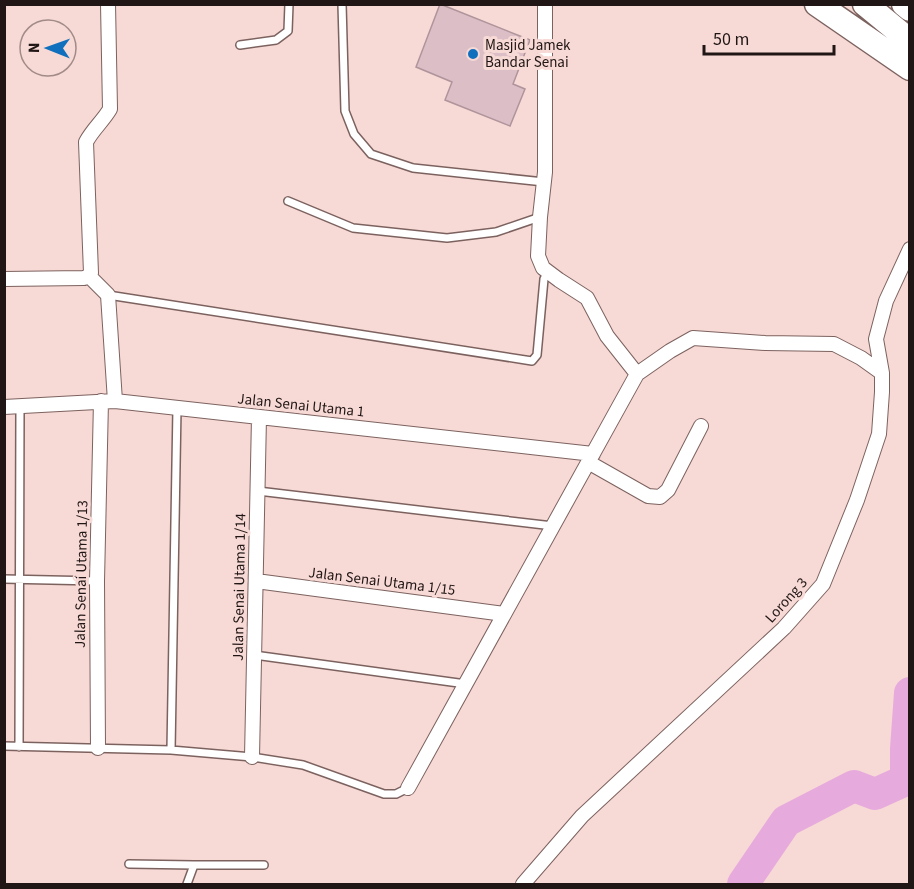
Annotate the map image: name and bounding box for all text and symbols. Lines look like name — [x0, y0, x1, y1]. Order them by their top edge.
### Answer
north arrow — [18, 18, 78, 78]
scale bar — [704, 18, 834, 56]
text: 50 m — [713, 27, 749, 52]
place label: Masjid Jamek Bandar Senai — [485, 35, 571, 73]
text: N — [23, 42, 45, 53]
marker: Masjid Jamek Bandar Senai — [466, 47, 480, 61]
street label: Jalan Senai Utama 1 — [236, 388, 366, 423]
street label: Jalan Senai Utama 1/13 — [70, 500, 93, 648]
street label: Jalan Senai Utama 1/14 — [228, 512, 251, 661]
street label: Jalan Senai Utama 1/15 — [307, 562, 457, 601]
street label: Lorong 3 — [760, 573, 812, 628]

